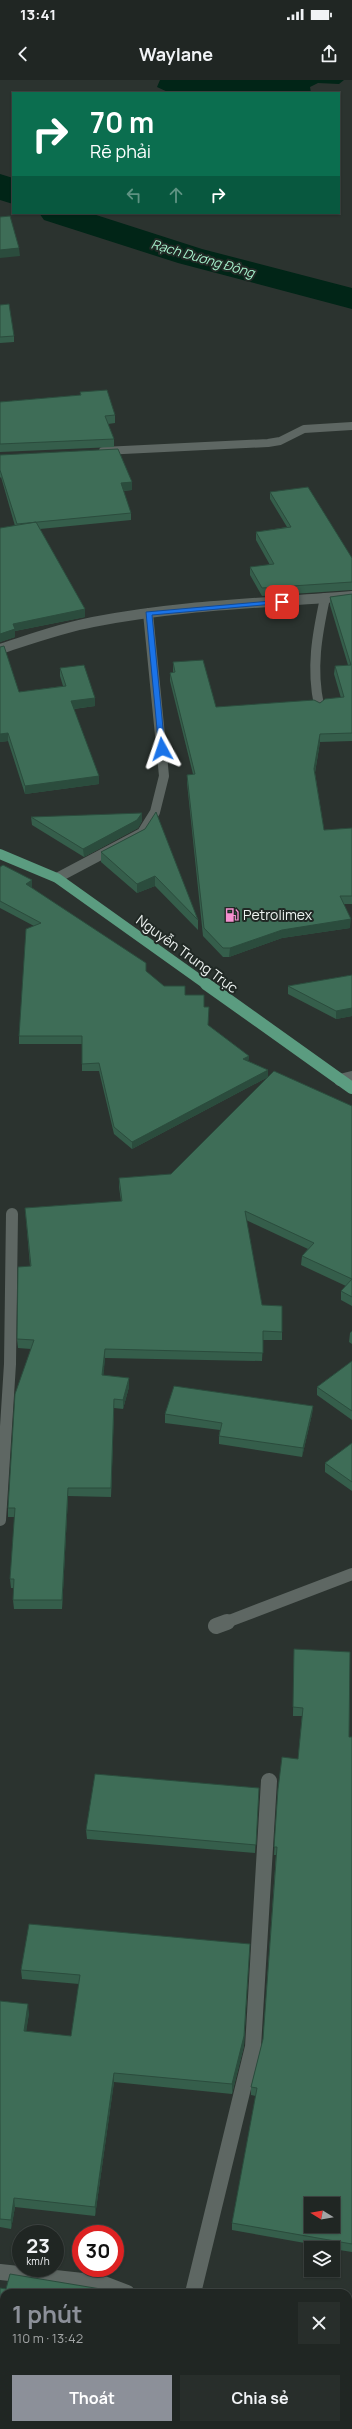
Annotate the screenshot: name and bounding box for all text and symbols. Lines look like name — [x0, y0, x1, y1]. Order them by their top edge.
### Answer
text: 13:41 — [20, 4, 56, 25]
text: Waylane — [139, 42, 213, 66]
icon: back — [12, 43, 34, 65]
icon: share — [318, 43, 340, 65]
text: 70 m — [90, 103, 154, 141]
icon: right — [24, 108, 76, 160]
text: Rẽ phải — [90, 139, 151, 163]
icon: left — [123, 184, 145, 206]
icon: ahead — [165, 184, 187, 206]
icon: right — [207, 184, 229, 206]
water label: Rạch Dương Đông — [149, 235, 258, 282]
pin — [265, 585, 299, 619]
icon: arrive — [271, 591, 293, 613]
position arrow — [141, 728, 183, 770]
place label: Petrolimex — [243, 905, 313, 924]
fuel station icon: Petrolimex — [224, 907, 240, 923]
street label: Nguyễn Trung Trực — [133, 910, 242, 997]
north arrow — [304, 2197, 340, 2233]
map controls — [304, 2197, 340, 2277]
speed limit sign: 30 — [72, 2225, 124, 2277]
text: 23 — [26, 2232, 50, 2259]
button: layers — [304, 2241, 340, 2277]
text: km/h — [26, 2254, 50, 2268]
text: 1 phút — [12, 2297, 83, 2330]
button: close — [298, 2302, 340, 2344]
text: 110 m · 13:42 — [12, 2329, 83, 2347]
button: Thoát — [12, 2375, 172, 2421]
button: Chia sẻ — [180, 2375, 340, 2421]

